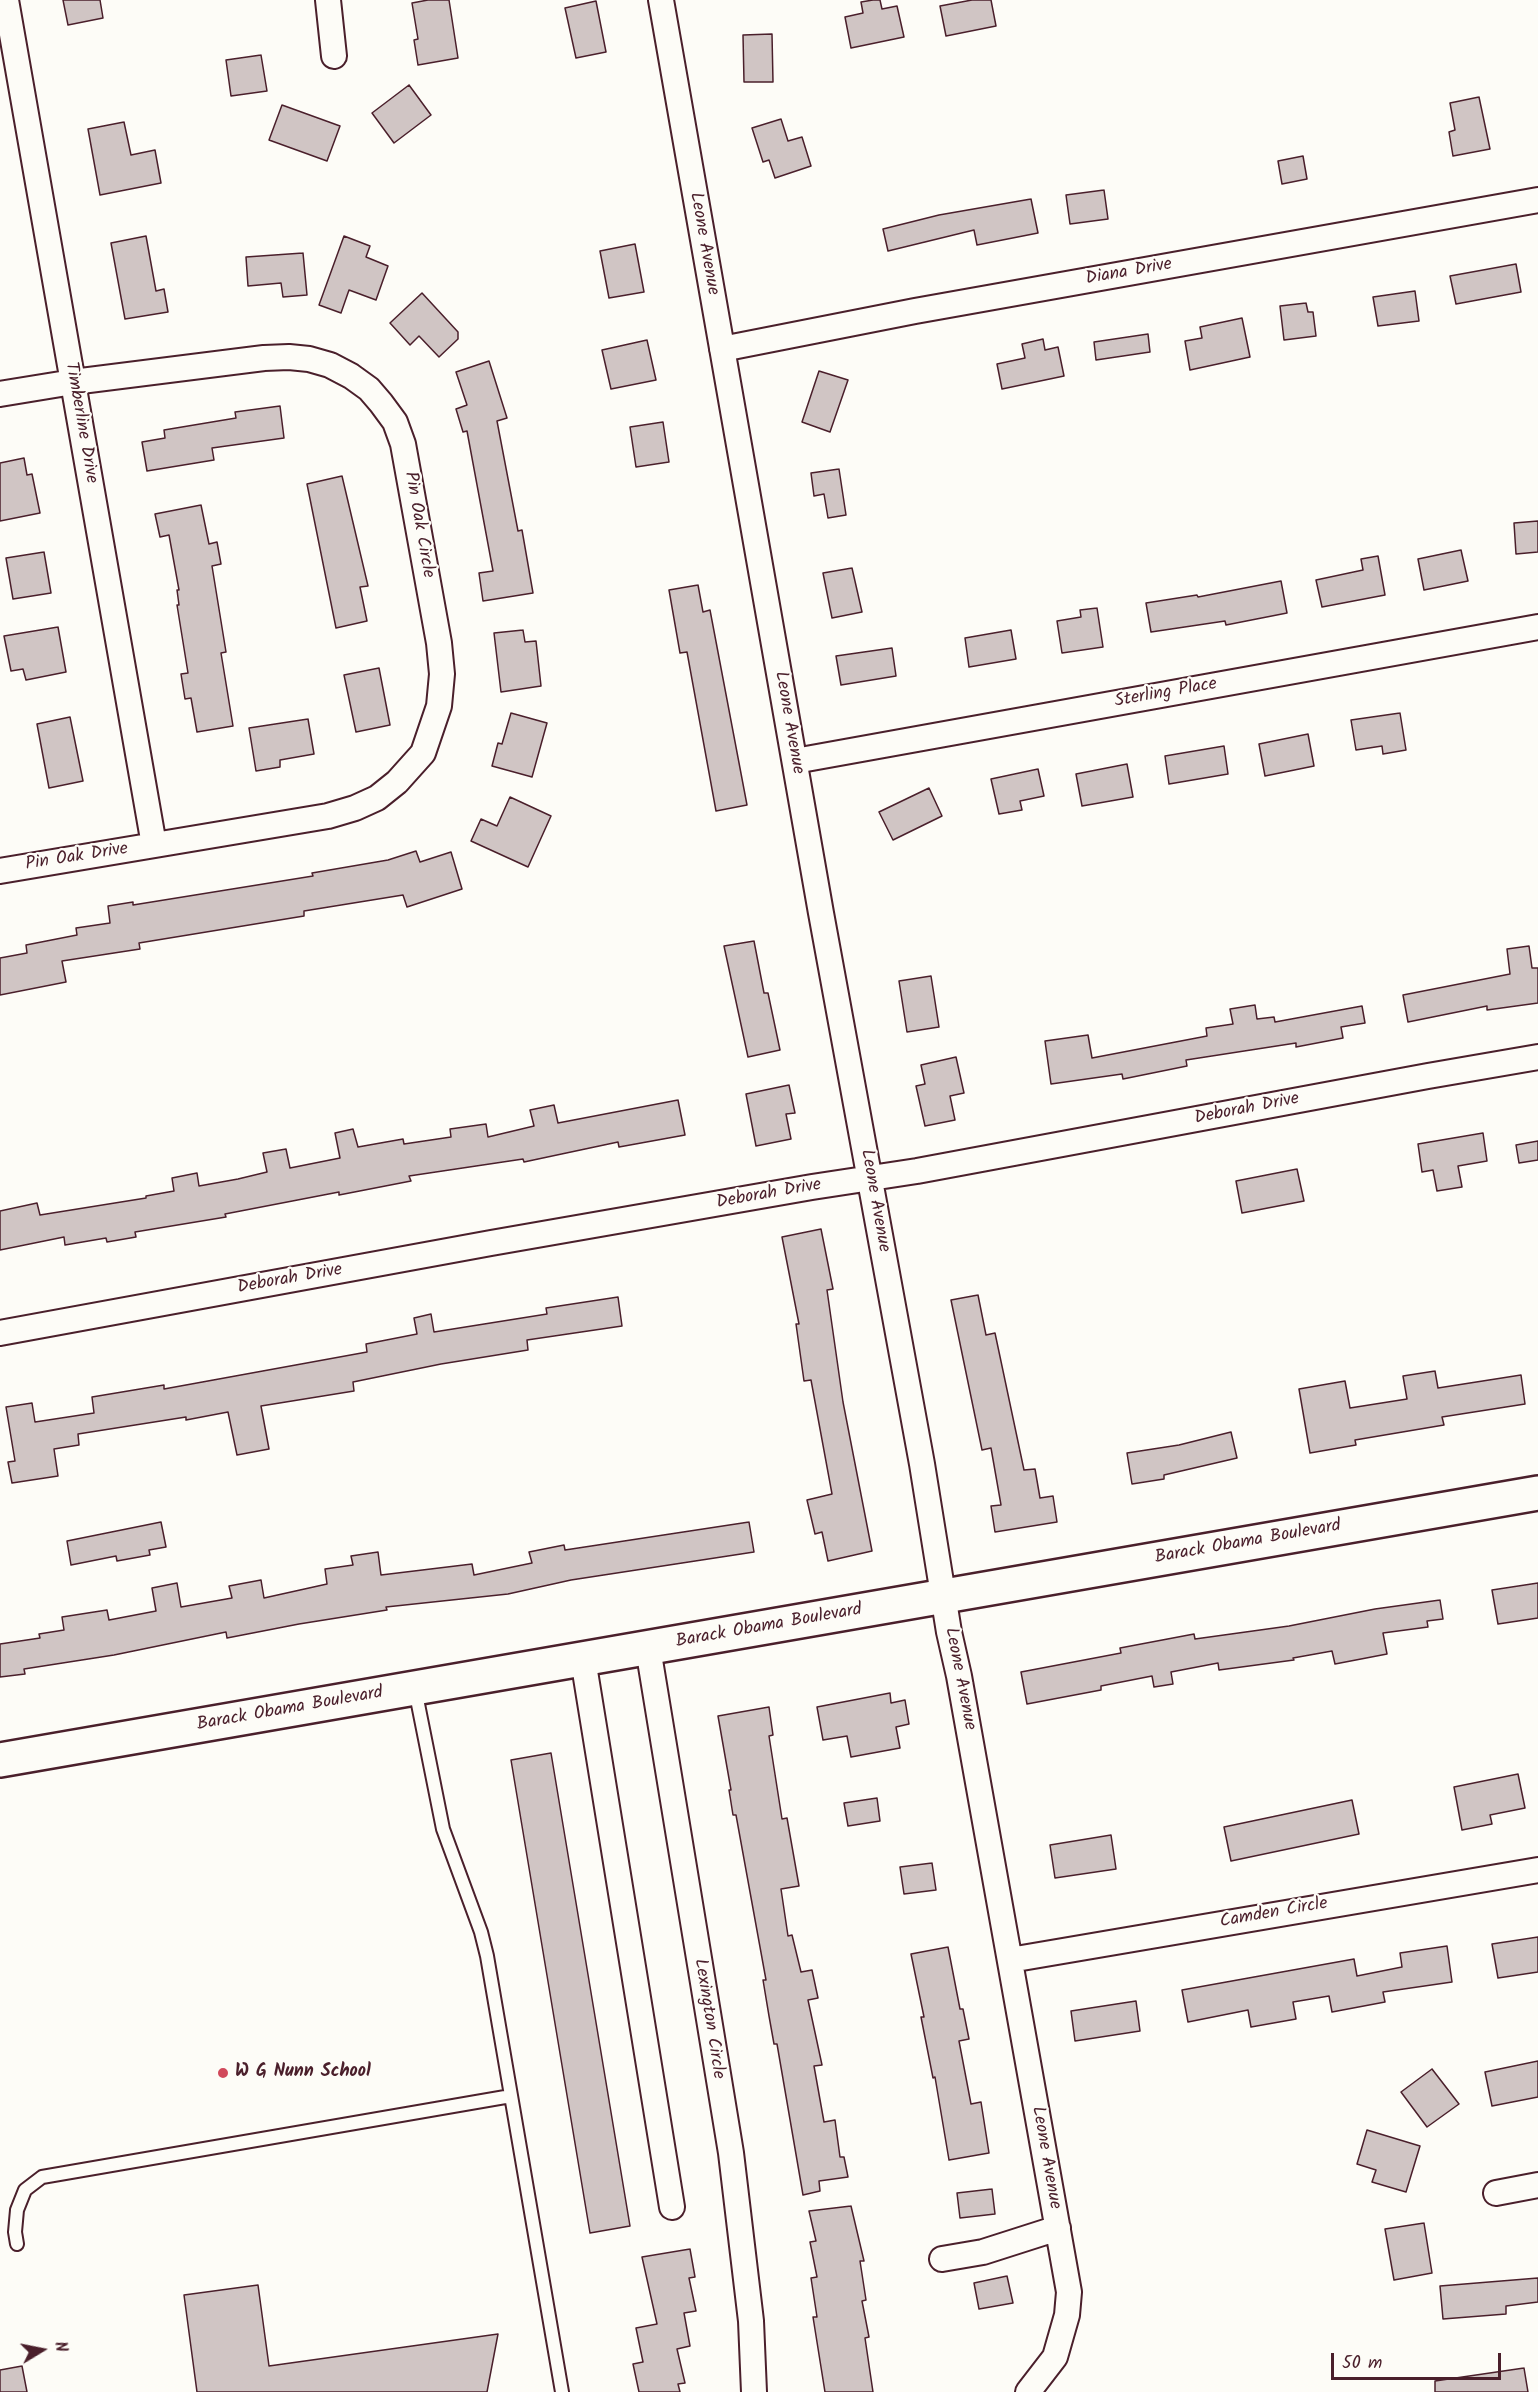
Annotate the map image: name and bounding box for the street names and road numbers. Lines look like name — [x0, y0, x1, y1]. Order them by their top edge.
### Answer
street label: Leone Avenue — [683, 191, 723, 297]
street label: Diana Drive — [1084, 255, 1174, 291]
street label: Timberline Drive — [59, 361, 101, 485]
street label: Pin Oak Circle — [398, 470, 438, 580]
street label: Leone Avenue — [768, 670, 808, 776]
street label: Sterling Place — [1113, 674, 1219, 714]
street label: Pin Oak Drive — [24, 839, 130, 877]
street label: Deborah Drive — [1193, 1089, 1301, 1131]
street label: Leone Avenue — [854, 1148, 894, 1254]
street label: Deborah Drive — [715, 1175, 823, 1215]
street label: Deborah Drive — [236, 1260, 344, 1300]
street label: Barack Obama Boulevard — [1153, 1516, 1343, 1570]
street label: Barack Obama Boulevard — [674, 1600, 864, 1654]
street label: Leone Avenue — [938, 1626, 980, 1732]
street label: Barack Obama Boulevard — [195, 1683, 385, 1737]
street label: Camden Circle — [1218, 1894, 1330, 1934]
street label: Lexington Circle — [688, 1957, 728, 2081]
street label: Leone Avenue — [1025, 2105, 1065, 2211]

